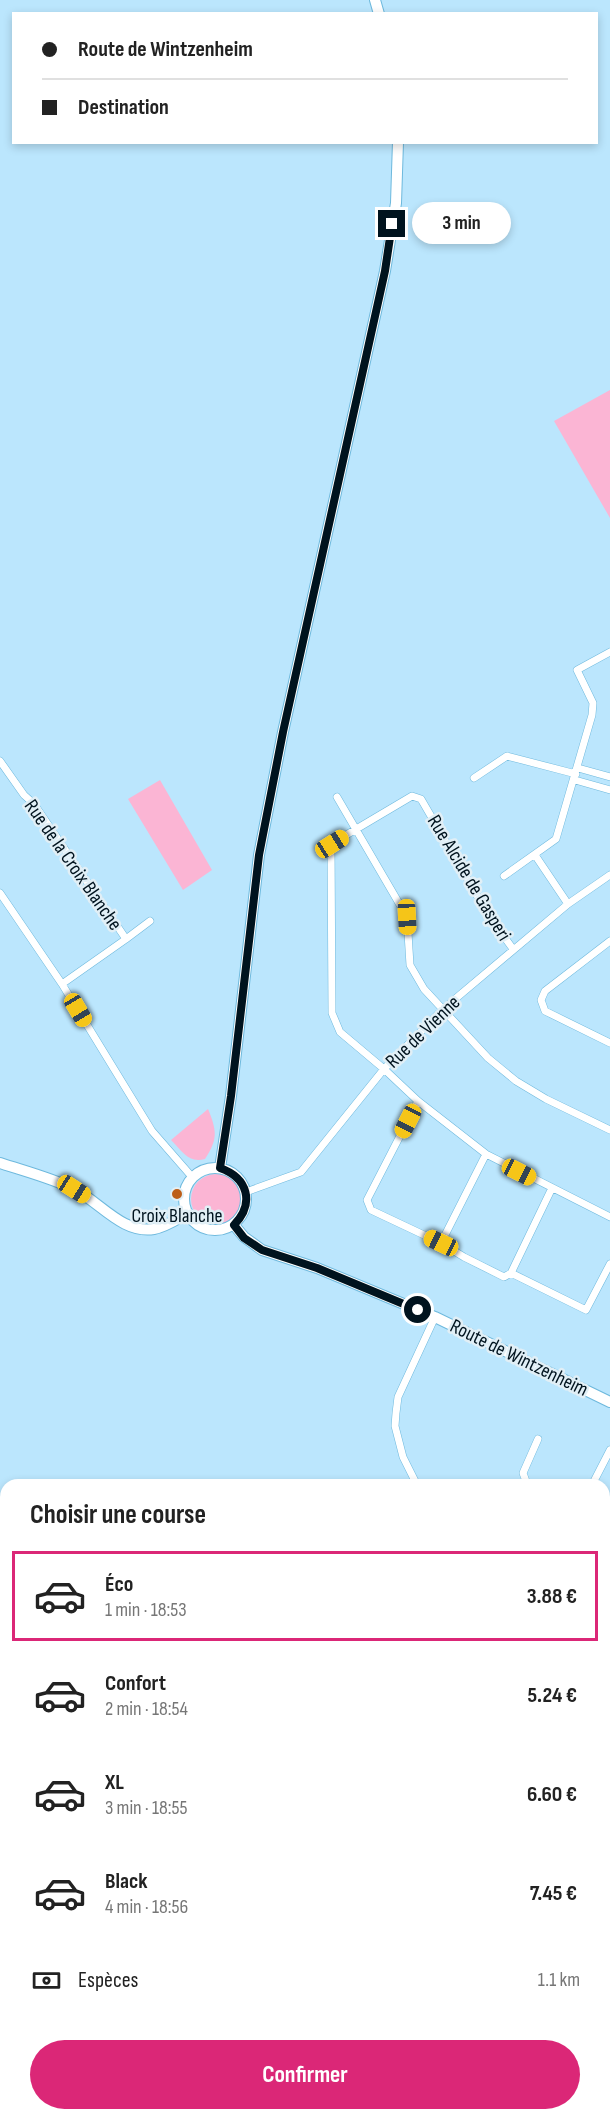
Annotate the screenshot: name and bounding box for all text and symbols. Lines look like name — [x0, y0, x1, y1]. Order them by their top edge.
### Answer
text: Route de Wintzenheim — [78, 36, 253, 63]
text: Destination — [78, 94, 169, 121]
callout: 3 min — [413, 203, 512, 245]
route end — [378, 210, 405, 237]
text: 3 min — [442, 211, 481, 235]
street label: Rue de la Croix Blanche — [19, 795, 127, 935]
street label: Rue Alcide de Gasperi — [422, 811, 516, 945]
car — [312, 827, 352, 861]
car — [397, 899, 417, 935]
car — [61, 990, 95, 1030]
street label: Rue de Vienne — [381, 991, 465, 1073]
car — [392, 1101, 424, 1141]
car — [499, 1156, 539, 1188]
car — [54, 1172, 94, 1206]
marker: Croix Blanche — [170, 1187, 184, 1201]
place label: Croix Blanche — [131, 1204, 223, 1228]
car — [421, 1227, 461, 1259]
route start — [404, 1296, 431, 1323]
street label: Route de Wintzenheim — [446, 1314, 592, 1402]
text: Choisir une course — [30, 1499, 206, 1531]
icon: car — [33, 1569, 87, 1623]
text: Éco — [105, 1571, 133, 1598]
text: 3.88 € — [527, 1583, 577, 1610]
text: 1 min · 18:53 — [105, 1598, 187, 1622]
icon: car — [33, 1668, 87, 1722]
text: Confort — [105, 1670, 166, 1697]
text: 5.24 € — [527, 1682, 577, 1709]
text: 2 min · 18:54 — [105, 1697, 188, 1721]
icon: car — [33, 1767, 87, 1821]
text: XL — [105, 1769, 124, 1796]
text: 6.60 € — [527, 1781, 577, 1808]
text: 3 min · 18:55 — [105, 1796, 188, 1820]
icon: car — [33, 1866, 87, 1920]
text: Black — [105, 1868, 147, 1895]
text: 7.45 € — [530, 1880, 577, 1907]
text: 4 min · 18:56 — [105, 1895, 188, 1919]
icon: cash — [30, 1964, 63, 1997]
text: Espèces — [78, 1967, 138, 1994]
text: 1.1 km — [538, 1968, 580, 1992]
button: Confirmer — [30, 2040, 580, 2109]

